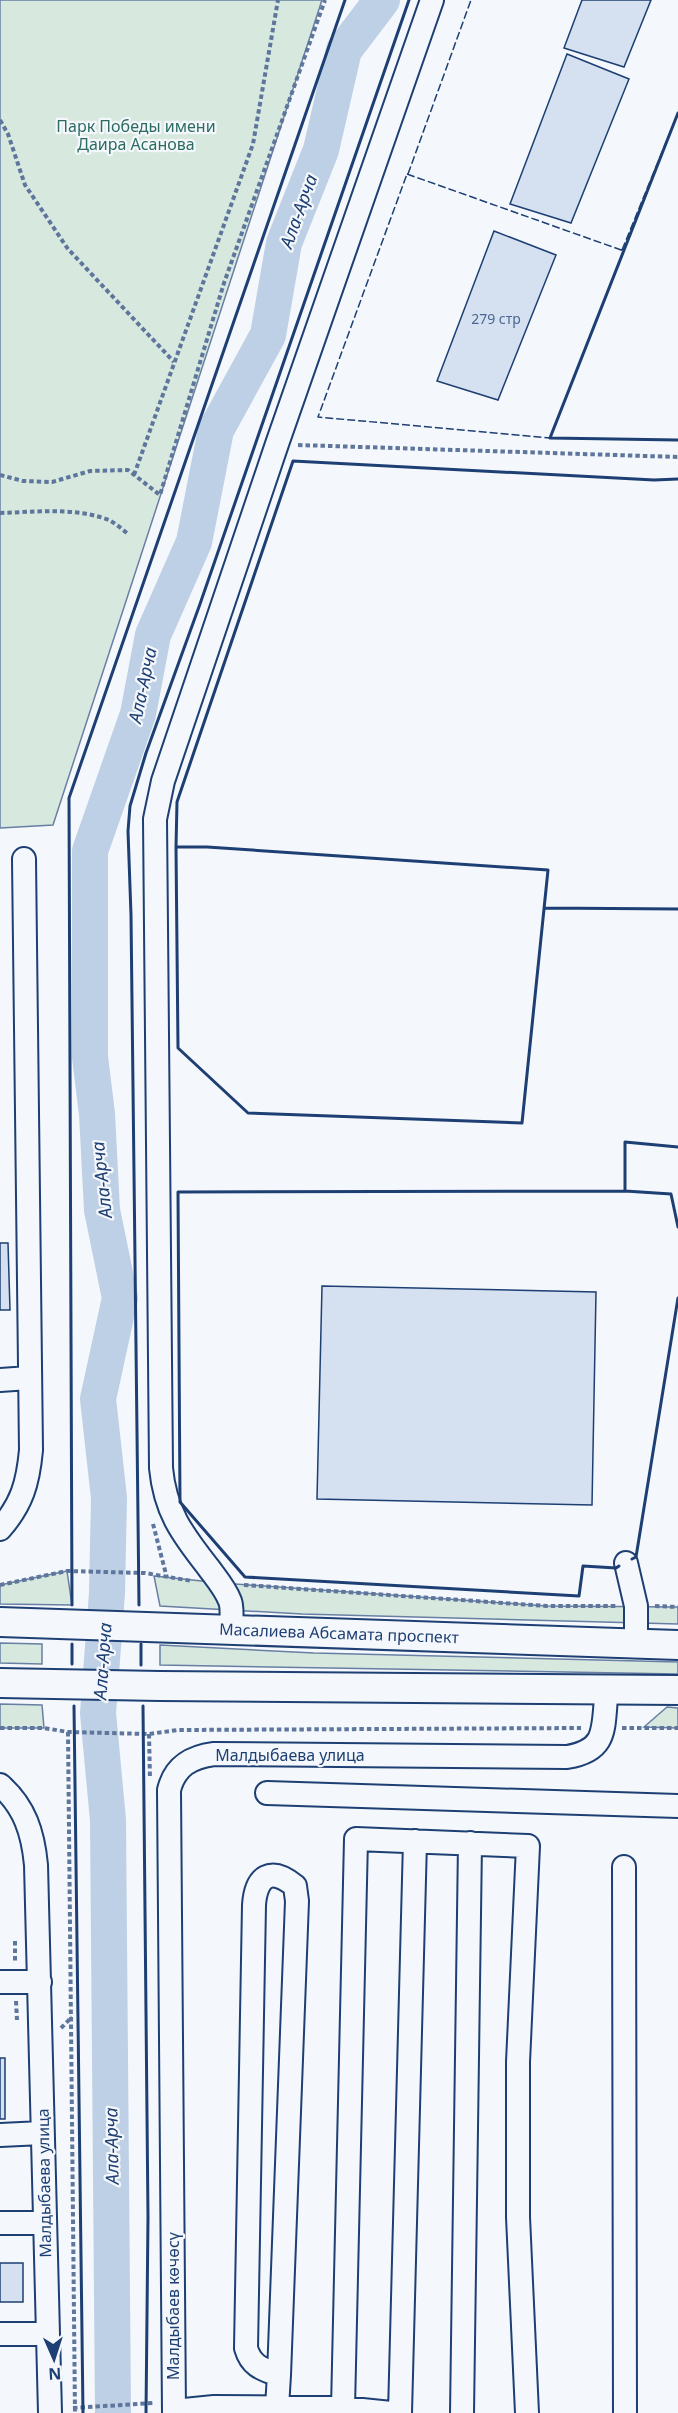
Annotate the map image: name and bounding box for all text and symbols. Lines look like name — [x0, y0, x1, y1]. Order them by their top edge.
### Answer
park label: Парк Победы имени Даира Асанова — [56, 115, 216, 155]
water label: Ала-Арча — [273, 171, 322, 253]
house number: 279 стр — [471, 309, 521, 328]
water label: Ала-Арча — [122, 645, 162, 727]
water label: Ала-Арча — [85, 1140, 117, 1222]
street label: Масалиева Абсамата проспект — [219, 1618, 460, 1648]
water label: Ала-Арча — [87, 1622, 117, 1702]
street label: Малдыбаева улица — [215, 1744, 365, 1766]
water label: Ала-Арча — [98, 2107, 124, 2187]
street label: Малдыбаева улица — [32, 2108, 56, 2258]
street label: Малдыбаев көчөсү — [162, 2231, 184, 2380]
north arrow — [24, 2329, 84, 2389]
text: N — [48, 2363, 62, 2385]

